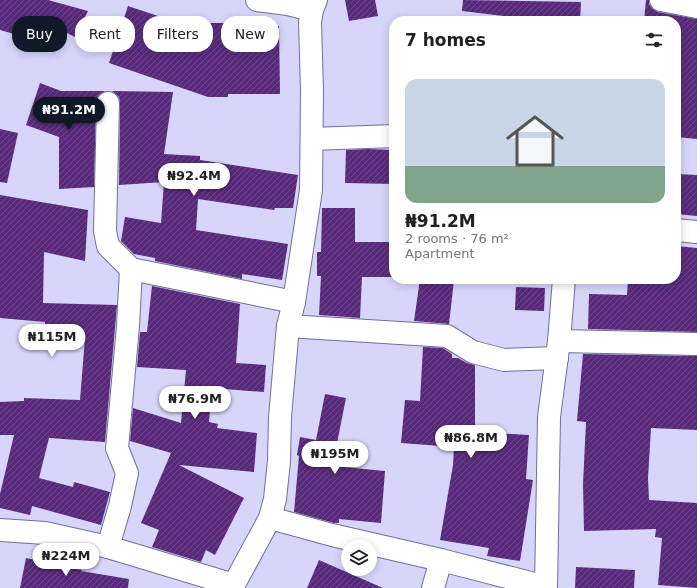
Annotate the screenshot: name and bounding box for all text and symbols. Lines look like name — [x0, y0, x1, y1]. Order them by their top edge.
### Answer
chip: Buy — [12, 16, 67, 52]
chip: Rent — [75, 16, 135, 52]
chip: Filters — [143, 16, 213, 52]
chip: New — [221, 16, 279, 52]
icon: filters — [643, 29, 665, 51]
text: 7 homes — [405, 30, 486, 50]
pin: ₦91.2M — [36, 97, 102, 131]
text: ₦91.2M — [42, 102, 96, 117]
icon: home — [499, 105, 571, 177]
pin: ₦92.4M — [161, 163, 227, 197]
text: ₦92.4M — [167, 168, 221, 183]
text: ₦91.2M — [405, 211, 476, 231]
text: 2 rooms · 76 m² — [405, 231, 509, 246]
text: Apartment — [405, 246, 475, 261]
pin: ₦115M — [24, 324, 80, 358]
text: ₦115M — [27, 329, 77, 344]
pin: ₦76.9M — [162, 386, 228, 420]
text: ₦76.9M — [168, 391, 222, 406]
pin: ₦86.8M — [438, 425, 504, 459]
text: ₦86.8M — [444, 430, 498, 445]
pin: ₦195M — [307, 441, 363, 475]
text: ₦195M — [310, 446, 360, 461]
map controls — [341, 540, 377, 576]
button: layers — [341, 540, 377, 576]
pin: ₦224M — [38, 543, 94, 577]
text: ₦224M — [41, 548, 91, 563]

